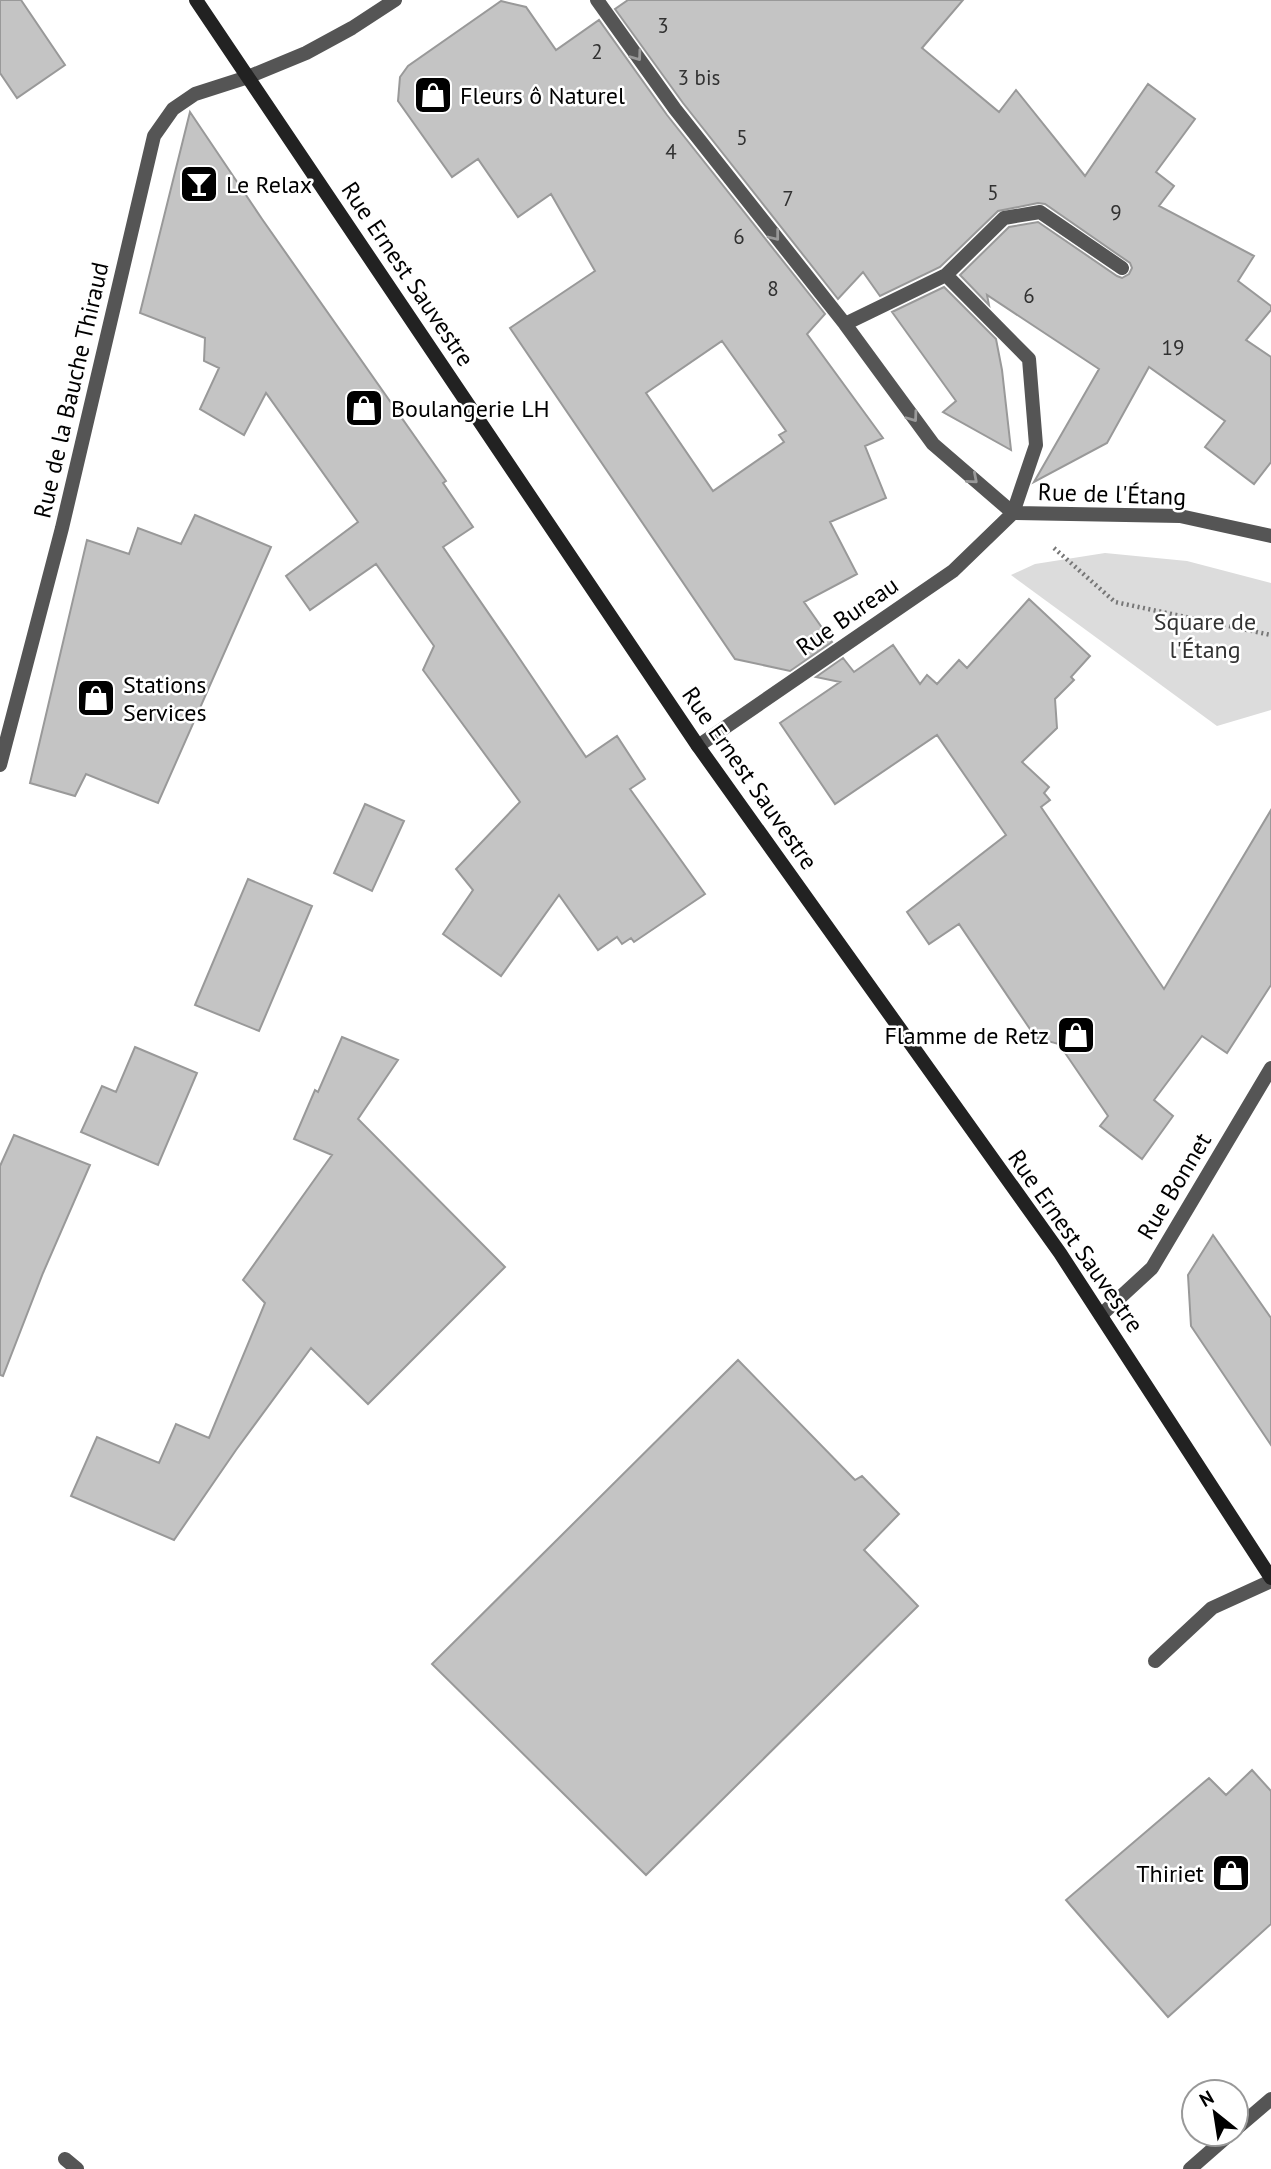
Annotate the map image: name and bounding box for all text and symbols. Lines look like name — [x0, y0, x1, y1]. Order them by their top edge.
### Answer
house number: 3 — [657, 12, 669, 39]
house number: 2 — [591, 38, 603, 65]
one-way arrow — [629, 48, 641, 60]
house number: 3 bis — [678, 64, 720, 91]
shop icon: Fleurs ô Naturel — [412, 74, 454, 116]
place label: Fleurs ô Naturel — [460, 80, 625, 111]
house number: 5 — [736, 124, 748, 151]
house number: 4 — [665, 138, 677, 165]
bar icon: Le Relax — [178, 163, 220, 205]
place label: Le Relax — [226, 169, 312, 200]
street label: Rue Ernest Sauvestre — [335, 176, 481, 372]
house number: 5 — [987, 179, 999, 206]
house number: 7 — [782, 185, 794, 212]
house number: 9 — [1110, 199, 1122, 226]
house number: 6 — [733, 223, 745, 250]
one-way arrow — [767, 228, 780, 241]
street label: Rue de la Bauche Thiraud — [26, 259, 116, 521]
house number: 8 — [767, 275, 779, 302]
house number: 6 — [1023, 282, 1035, 309]
house number: 19 — [1162, 334, 1184, 361]
shop icon: Boulangerie LH — [343, 387, 385, 429]
place label: Boulangerie LH — [391, 393, 550, 424]
one-way arrow — [905, 409, 917, 422]
one-way arrow — [965, 471, 978, 483]
street label: Rue de l'Étang — [1037, 476, 1187, 512]
street label: Rue Bureau — [790, 570, 904, 662]
park label: Square de l'Étang — [1154, 606, 1256, 665]
place label: Stations Services — [123, 669, 207, 728]
shop icon: Stations Services — [75, 677, 117, 719]
street label: Rue Ernest Sauvestre — [675, 681, 825, 875]
shop icon: Flamme de Retz — [1055, 1014, 1097, 1056]
place label: Flamme de Retz — [884, 1020, 1049, 1051]
street label: Rue Bonnet — [1130, 1127, 1218, 1245]
street label: Rue Ernest Sauvestre — [1001, 1144, 1151, 1338]
shop icon: Thiriet — [1210, 1852, 1252, 1894]
place label: Thiriet — [1136, 1858, 1204, 1889]
north arrow — [1180, 2078, 1250, 2148]
text: N — [1195, 2085, 1218, 2112]

